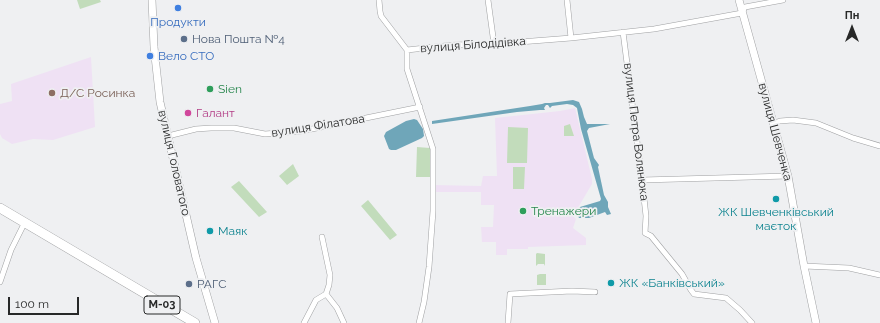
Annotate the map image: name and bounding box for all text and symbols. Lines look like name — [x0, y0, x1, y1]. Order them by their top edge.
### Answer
marker: Продукти — [173, 3, 183, 13]
north arrow — [832, 8, 872, 48]
text: Пн — [845, 9, 859, 22]
place label: Продукти — [150, 15, 206, 29]
place label: Нова Пошта №4 — [192, 32, 285, 46]
marker: Нова Пошта №4 — [179, 34, 189, 44]
street label: вулиця Білодідівка — [420, 34, 526, 56]
place label: Вело СТО — [158, 49, 214, 63]
marker: Вело СТО — [145, 51, 155, 61]
street label: вулиця Петра Волянюка — [620, 62, 652, 202]
street label: вулиця Шевченка — [755, 81, 795, 183]
place label: Sien — [218, 82, 242, 96]
marker: Sien — [205, 84, 215, 94]
place label: Д/С Росинка — [60, 86, 135, 100]
marker: Д/С Росинка — [47, 88, 57, 98]
place label: Галант — [196, 106, 235, 120]
marker: Галант — [183, 108, 193, 118]
street label: вулиця Головатого — [155, 109, 193, 217]
street label: вулиця Філатова — [270, 111, 366, 141]
marker: ЖК Шевченківський маєток — [771, 194, 781, 204]
place label: Тренажери — [531, 204, 596, 218]
place label: ЖК Шевченківський маєток — [718, 205, 834, 233]
marker: Тренажери — [518, 206, 528, 216]
place label: Маяк — [218, 224, 247, 238]
marker: Маяк — [205, 226, 215, 236]
place label: ЖК «Банківський» — [619, 276, 725, 290]
place label: РАГС — [197, 277, 226, 291]
marker: ЖК «Банківський» — [606, 278, 616, 288]
marker: РАГС — [184, 279, 194, 289]
scale bar — [10, 289, 81, 315]
road number: М-03 — [144, 296, 180, 314]
text: 100 m — [15, 297, 49, 311]

